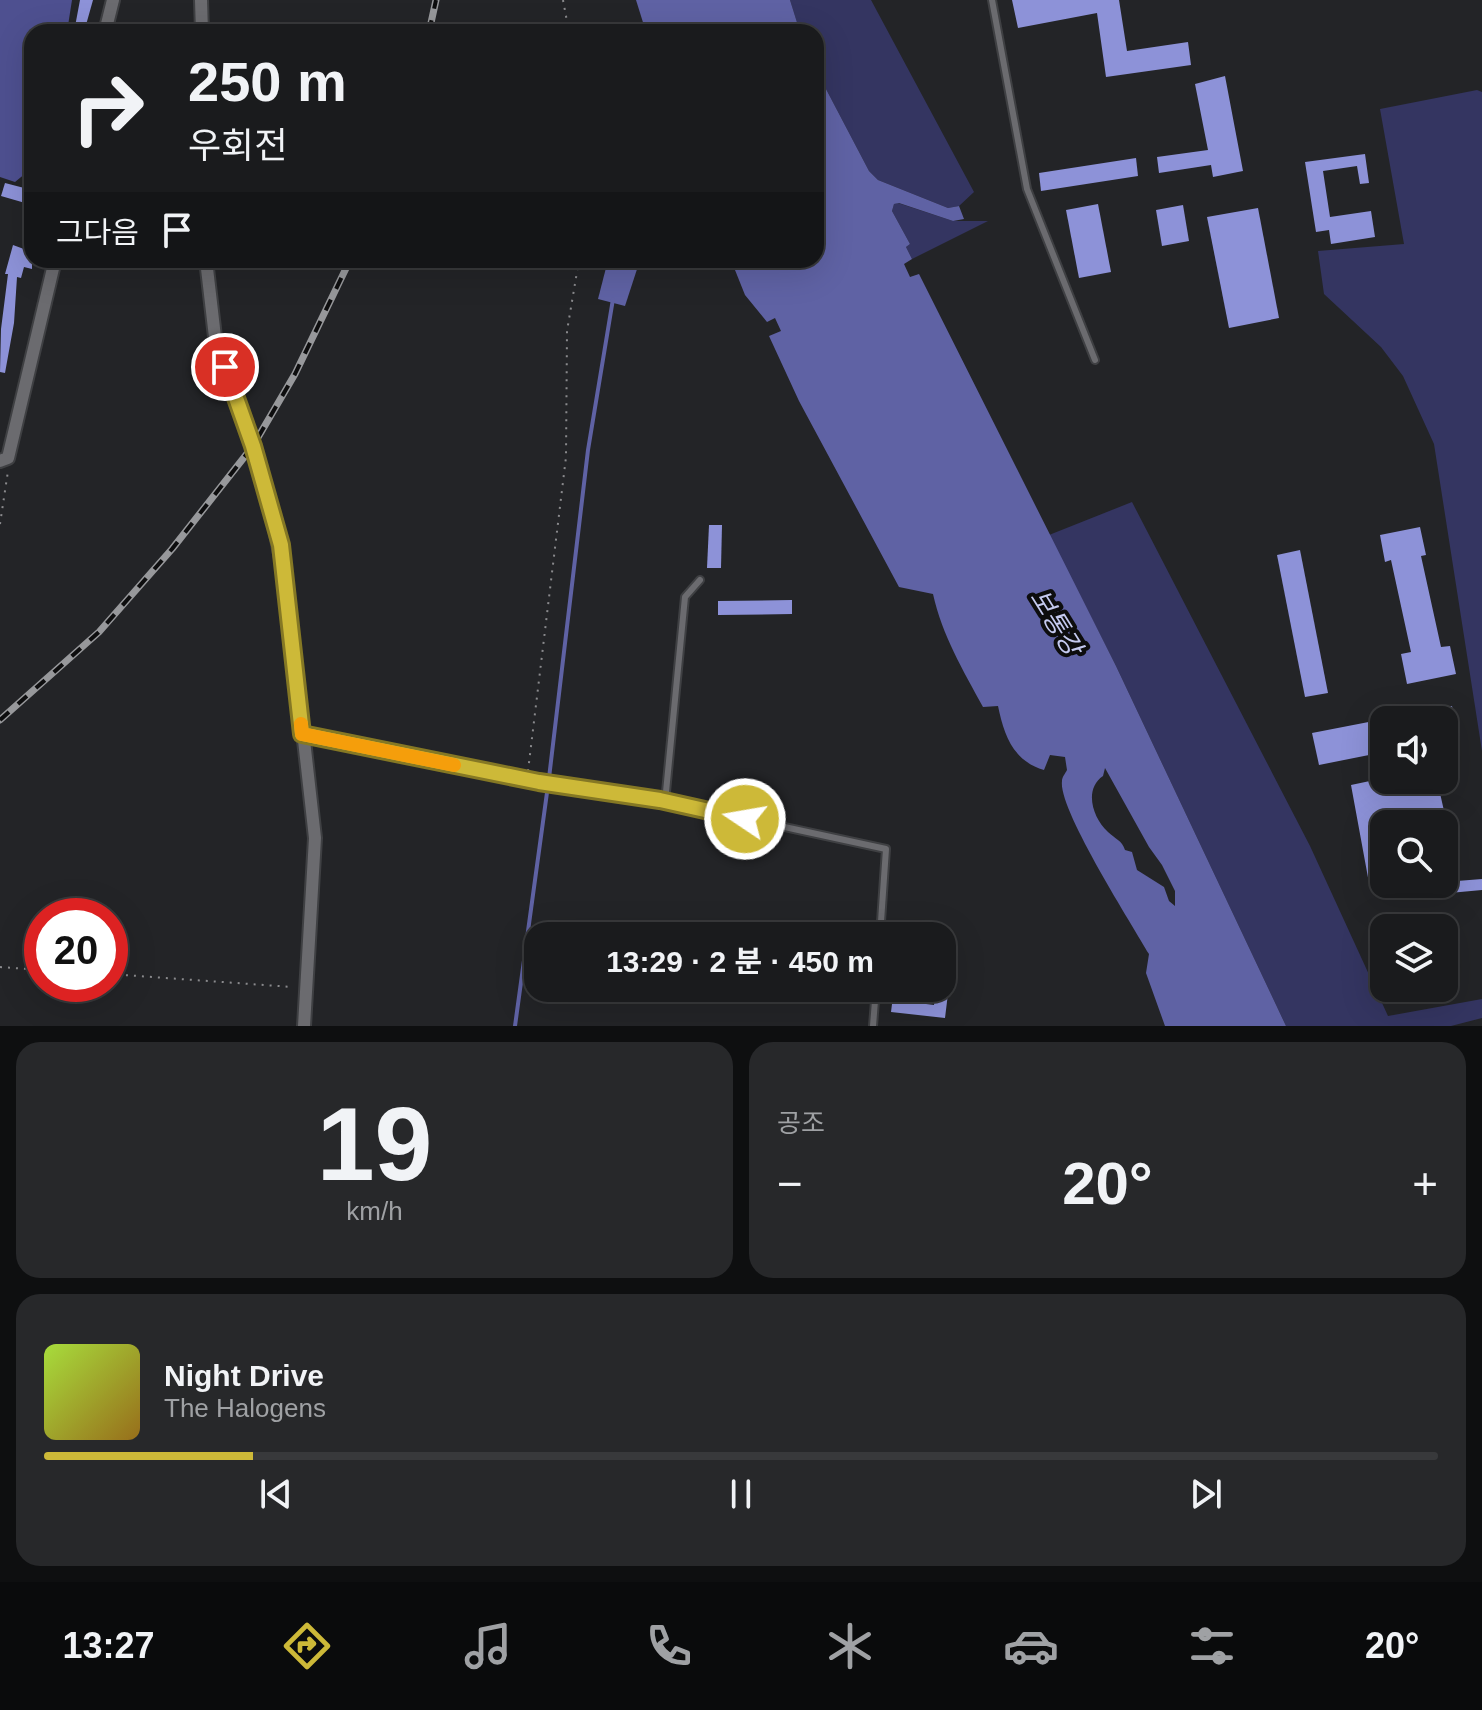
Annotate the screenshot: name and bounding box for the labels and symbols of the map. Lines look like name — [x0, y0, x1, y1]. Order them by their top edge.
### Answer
pin — [191, 333, 259, 401]
water label: 보통강 — [1024, 584, 1089, 663]
position arrow — [703, 777, 787, 861]
speed limit sign: 20 — [24, 898, 128, 1002]

